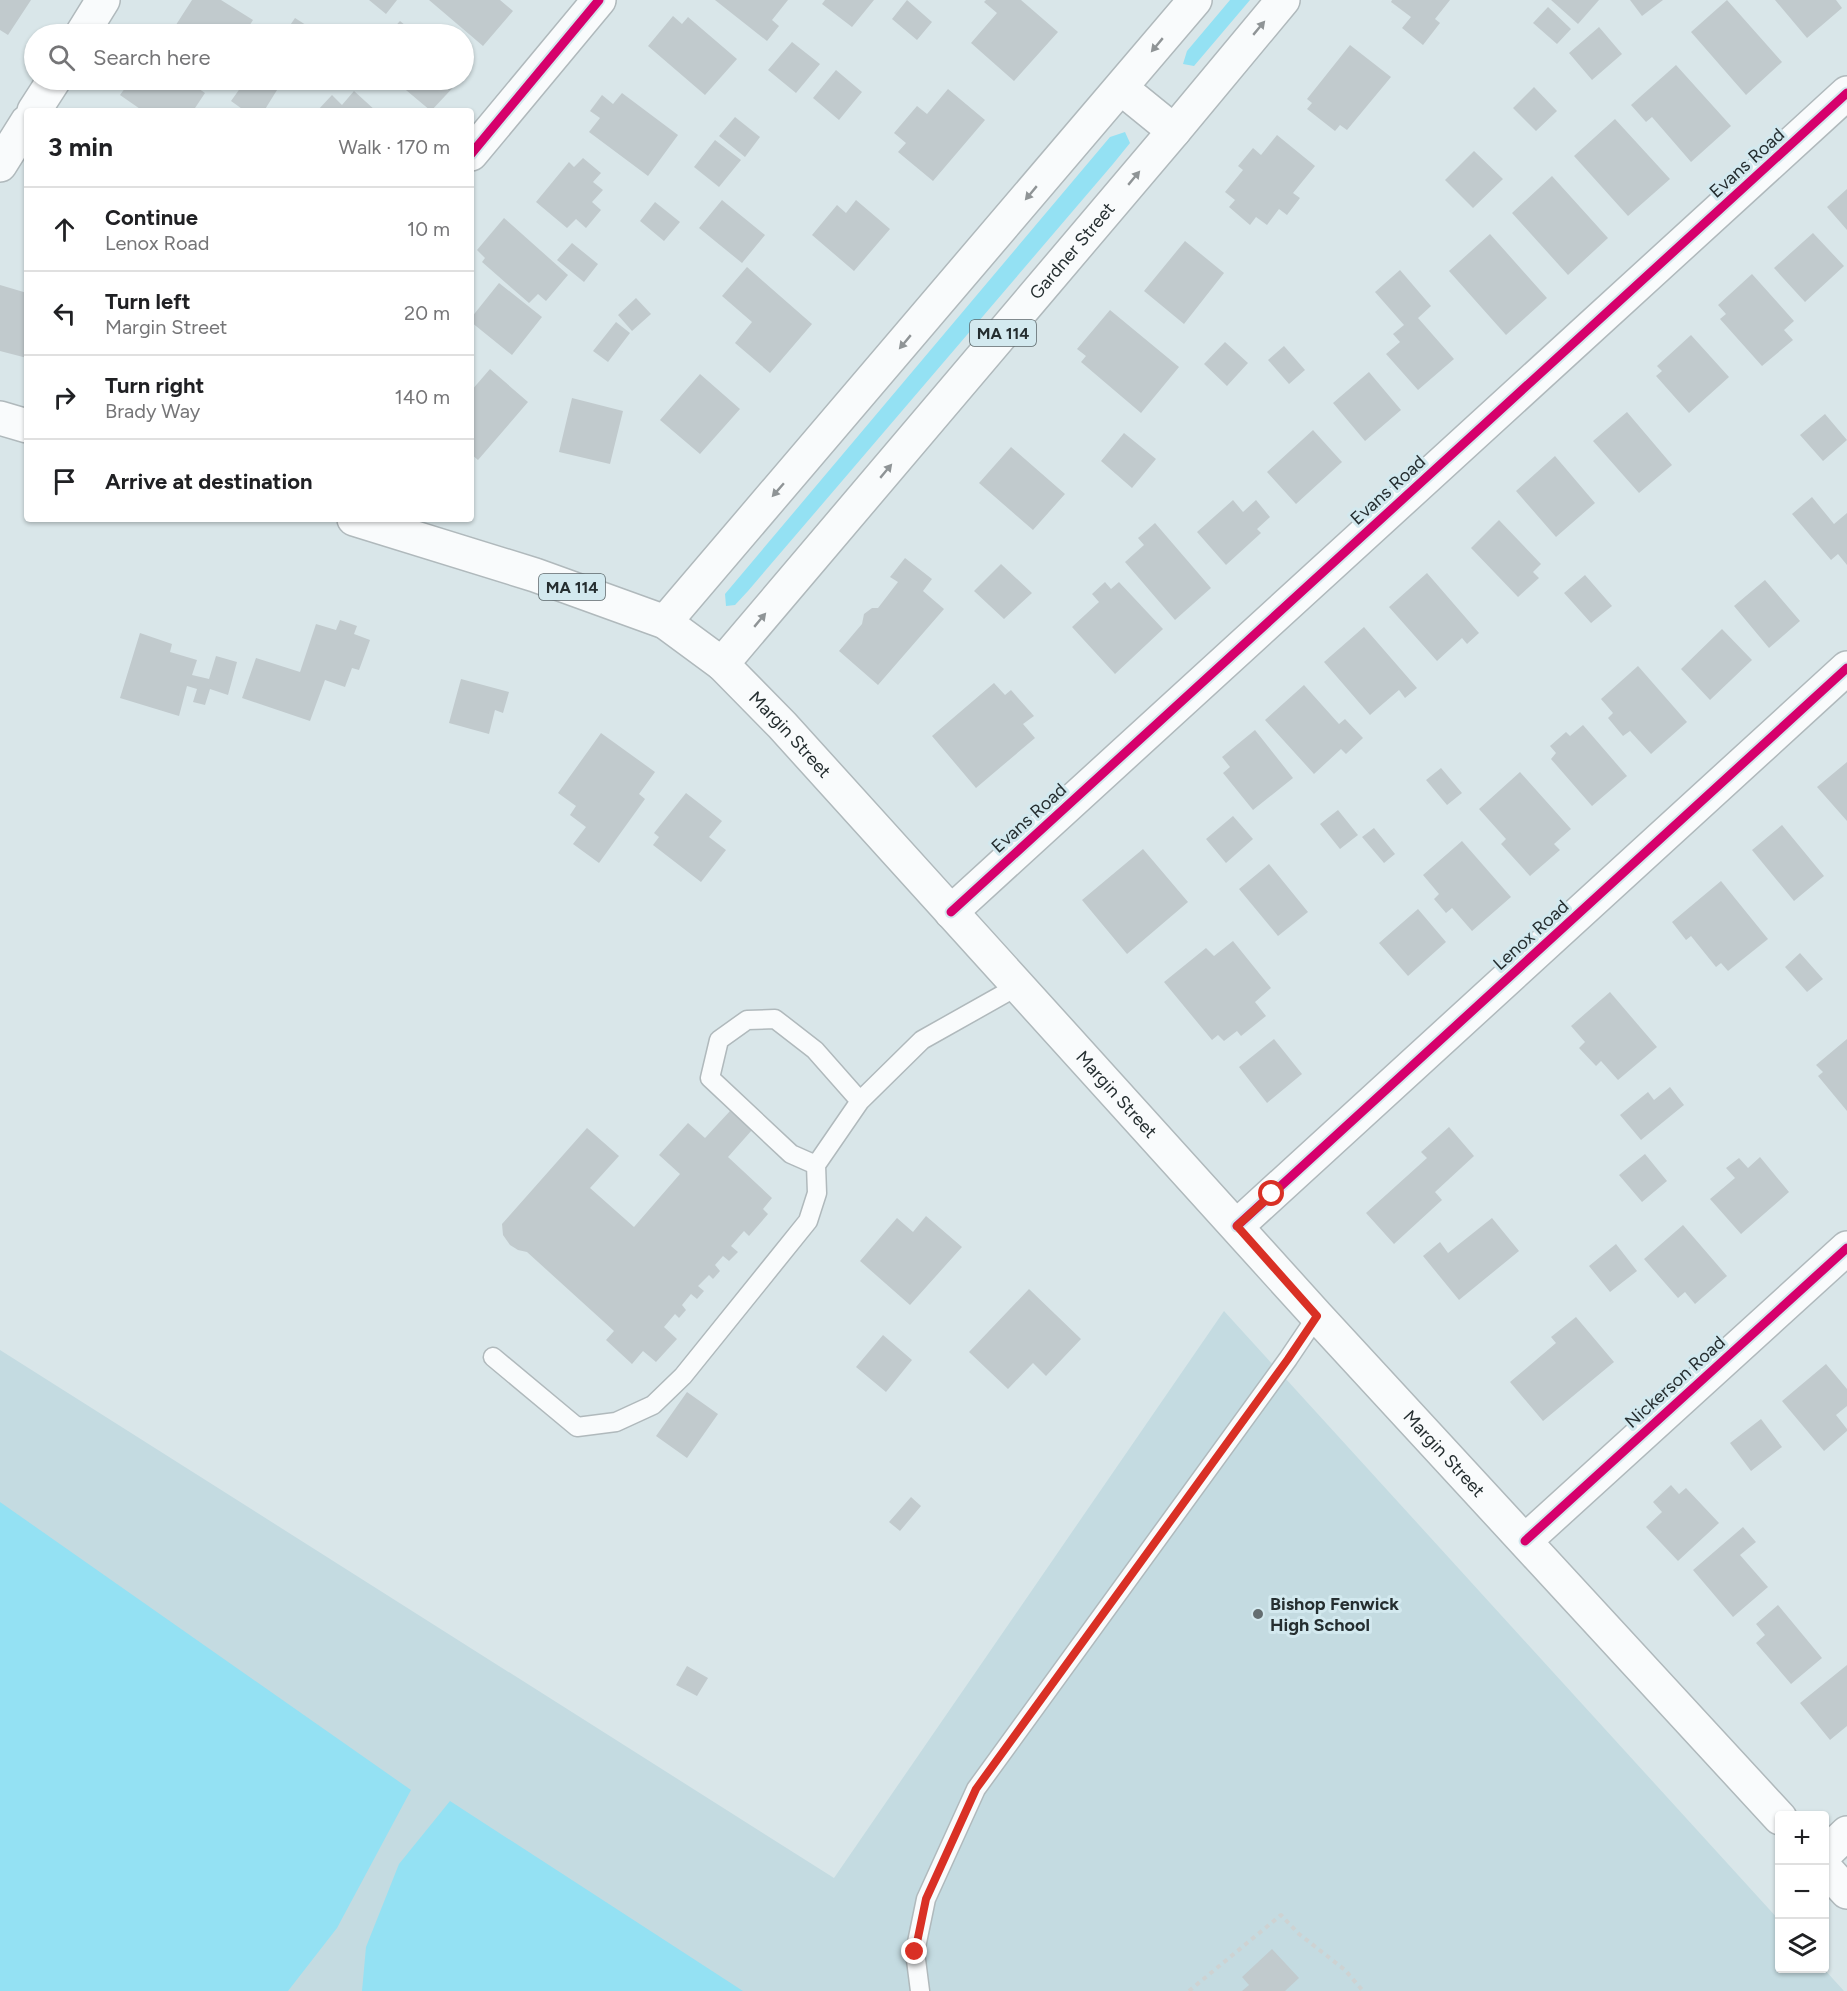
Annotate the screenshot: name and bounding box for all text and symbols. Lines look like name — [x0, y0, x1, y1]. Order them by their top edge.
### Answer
one-way arrow — [1253, 20, 1266, 36]
search box — [24, 24, 474, 90]
one-way arrow — [1151, 37, 1164, 53]
icon: search — [45, 41, 78, 74]
text: Search here — [93, 44, 211, 71]
street label: Evans Road — [1705, 124, 1789, 202]
text: 3 min — [48, 131, 113, 163]
text: Walk · 170 m — [339, 135, 450, 159]
one-way arrow — [1128, 170, 1141, 186]
one-way arrow — [1025, 185, 1038, 200]
street label: Gardner Street — [1025, 198, 1120, 304]
text: Continue — [105, 204, 198, 231]
icon: ahead — [48, 213, 81, 246]
text: 10 m — [407, 217, 450, 241]
text: Lenox Road — [105, 231, 209, 255]
text: Turn left — [105, 288, 191, 315]
icon: left — [48, 297, 81, 330]
text: 20 m — [404, 301, 450, 325]
text: Margin Street — [105, 315, 227, 339]
road number: MA 114 — [970, 320, 1036, 346]
one-way arrow — [899, 334, 912, 349]
text: Turn right — [105, 372, 204, 399]
icon: right — [48, 381, 81, 414]
text: 140 m — [395, 385, 450, 409]
text: Brady Way — [105, 399, 200, 423]
street label: Evans Road — [1346, 451, 1430, 529]
one-way arrow — [879, 464, 892, 479]
icon: arrive — [48, 465, 81, 498]
text: Arrive at destination — [105, 468, 313, 495]
one-way arrow — [772, 482, 785, 497]
road number: MA 114 — [539, 574, 605, 600]
one-way arrow — [753, 613, 766, 628]
street label: Margin Street — [744, 687, 836, 783]
street label: Evans Road — [987, 779, 1071, 857]
street label: Lenox Road — [1489, 895, 1573, 975]
street label: Margin Street — [1071, 1046, 1162, 1143]
route start — [1258, 1180, 1284, 1206]
street label: Nickerson Road — [1620, 1331, 1730, 1433]
street label: Margin Street — [1399, 1406, 1490, 1502]
place label: Bishop Fenwick High School — [1270, 1593, 1399, 1636]
marker: Bishop Fenwick High School — [1251, 1607, 1265, 1621]
map controls — [1775, 1811, 1829, 1973]
button: + — [1775, 1811, 1829, 1865]
button: − — [1775, 1865, 1829, 1919]
button: layers — [1775, 1919, 1829, 1973]
route end — [901, 1938, 927, 1964]

